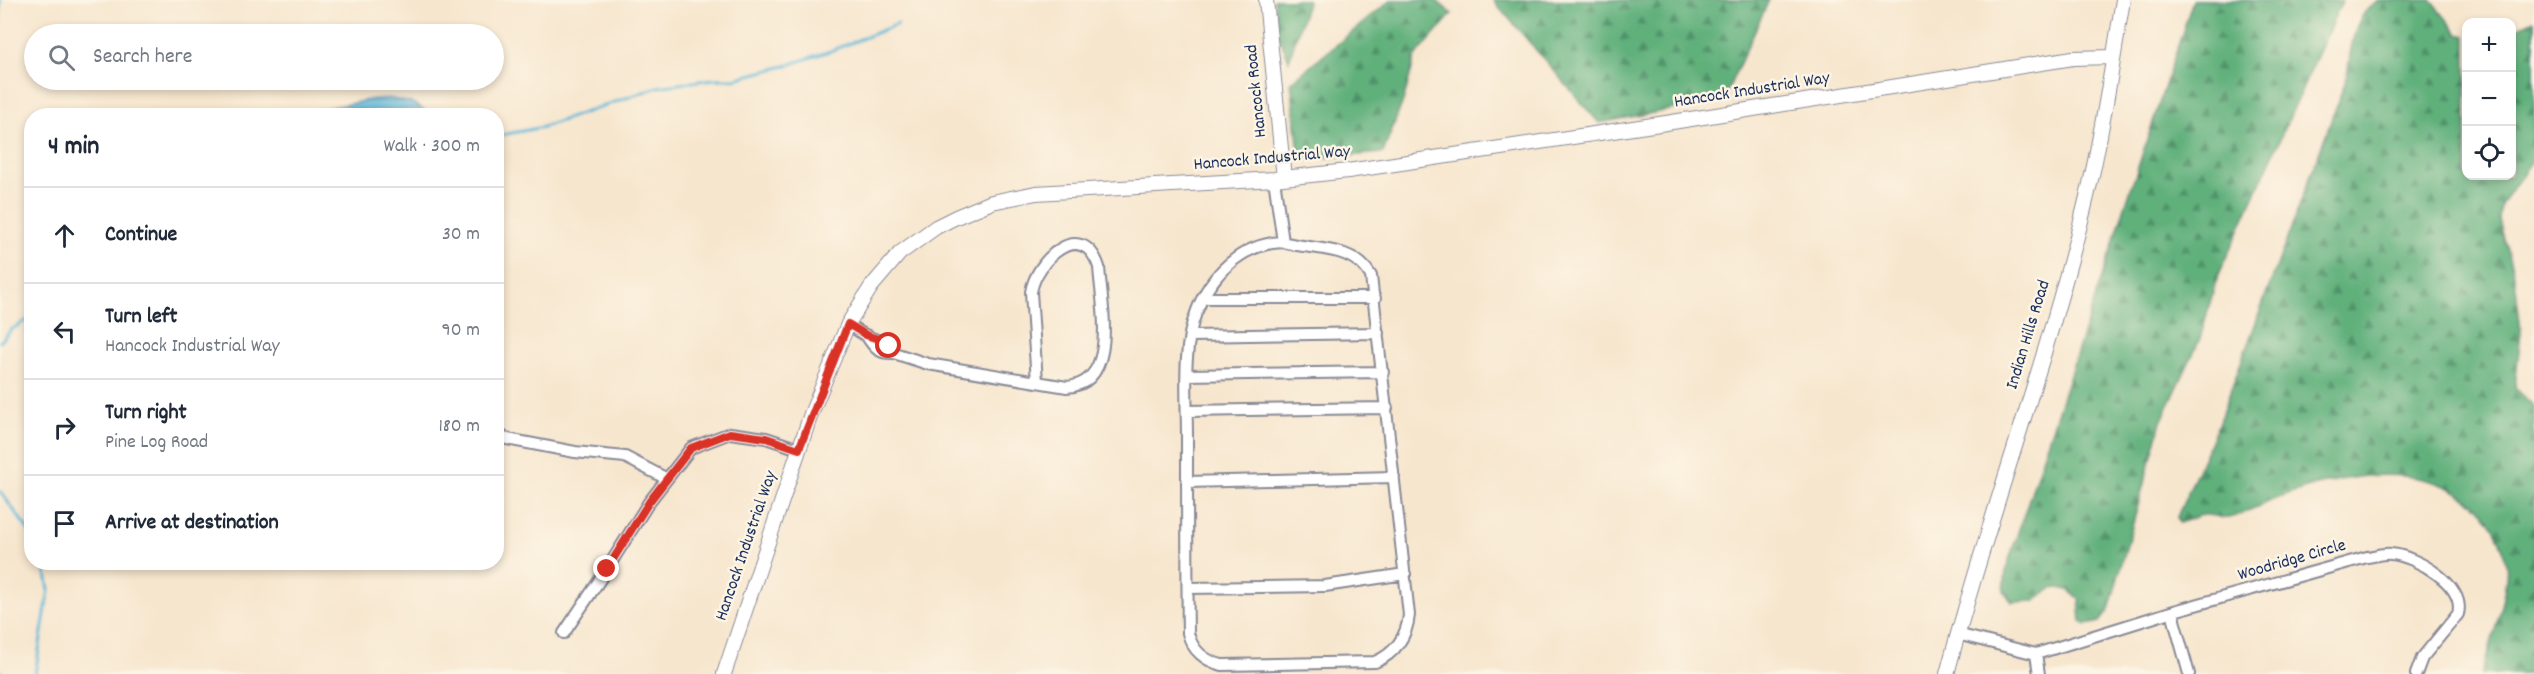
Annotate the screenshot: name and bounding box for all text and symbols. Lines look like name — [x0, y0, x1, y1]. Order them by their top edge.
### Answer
map controls — [2462, 18, 2516, 180]
button: + — [2462, 18, 2516, 72]
search box — [24, 24, 504, 90]
icon: search — [45, 41, 78, 74]
text: Search here — [93, 42, 192, 73]
street label: Hancock Road — [1240, 43, 1274, 139]
street label: Hancock Industrial Way — [1672, 66, 1832, 116]
button: − — [2462, 72, 2516, 126]
button: locate — [2462, 126, 2516, 180]
text: 4 min — [48, 129, 99, 166]
text: Walk · 300 m — [383, 133, 480, 161]
street label: Hancock Industrial Way — [1193, 140, 1352, 178]
icon: ahead — [48, 219, 81, 252]
text: Continue — [105, 220, 177, 251]
text: 30 m — [442, 221, 480, 249]
street label: Indian Hills Road — [2001, 277, 2057, 393]
text: Turn left — [105, 302, 177, 333]
icon: left — [48, 315, 81, 348]
text: 90 m — [442, 317, 480, 345]
route start — [875, 332, 901, 358]
text: Hancock Industrial Way — [105, 333, 280, 361]
text: Turn right — [105, 398, 187, 429]
icon: right — [48, 411, 81, 444]
text: 180 m — [438, 413, 480, 441]
text: Pine Log Road — [105, 429, 208, 457]
street label: Hancock Industrial Way — [710, 467, 785, 624]
icon: arrive — [48, 507, 81, 540]
text: Arrive at destination — [105, 508, 279, 539]
street label: Woodridge Circle — [2235, 534, 2349, 588]
route end — [593, 555, 619, 581]

